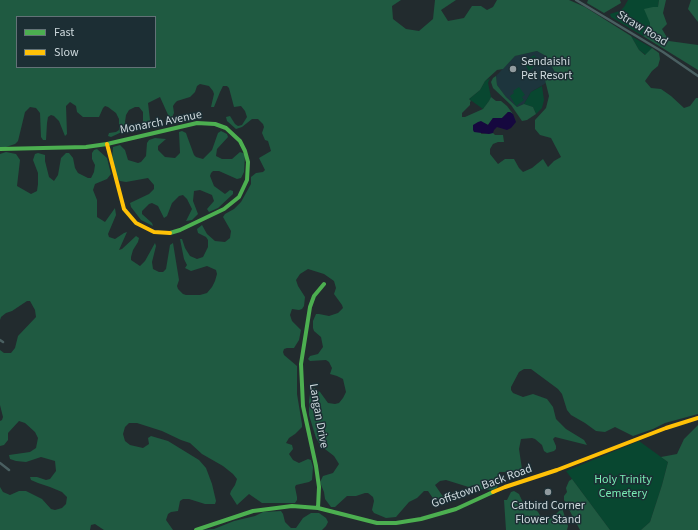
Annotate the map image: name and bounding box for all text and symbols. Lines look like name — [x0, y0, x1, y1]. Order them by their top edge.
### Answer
street label: Straw Road — [614, 8, 670, 50]
legend — [16, 16, 156, 68]
text: Fast — [54, 24, 74, 41]
text: Slow — [54, 44, 79, 61]
place label: Sendaishi Pet Resort — [521, 55, 572, 83]
marker: Sendaishi Pet Resort — [508, 64, 518, 74]
street label: Monarch Avenue — [119, 108, 203, 138]
street label: Langan Drive — [305, 383, 331, 449]
street label: Goffstown Back Road — [430, 462, 534, 512]
park label: Holy Trinity Cemetery — [594, 473, 652, 501]
marker: Catbird Corner Flower Stand — [543, 487, 553, 497]
place label: Catbird Corner Flower Stand — [511, 499, 585, 527]

